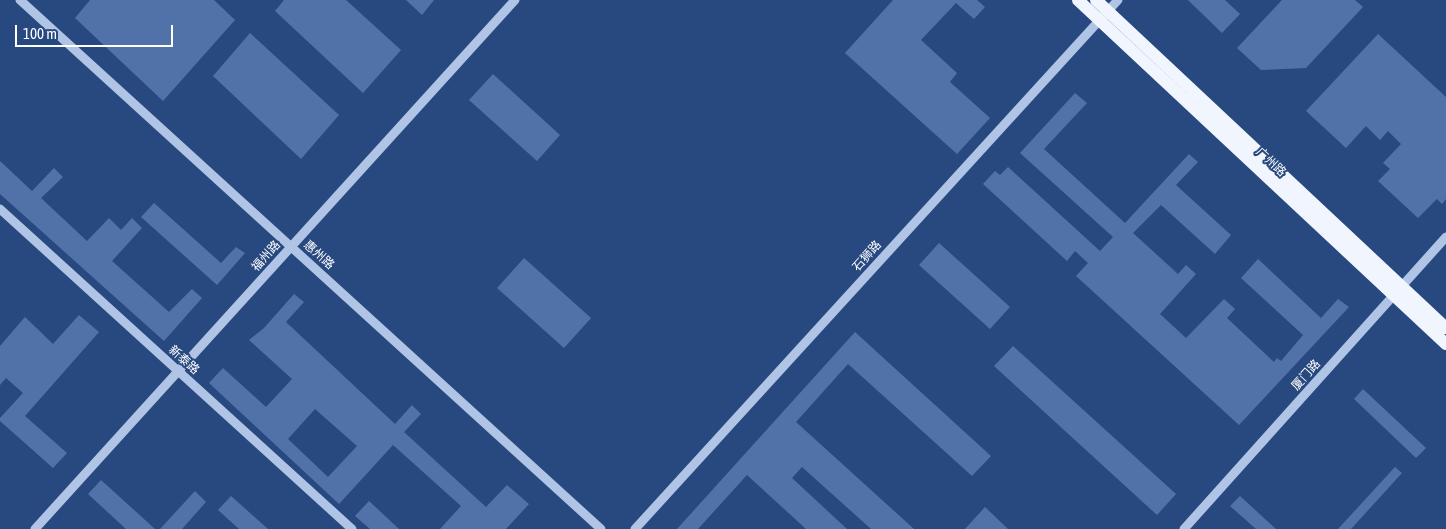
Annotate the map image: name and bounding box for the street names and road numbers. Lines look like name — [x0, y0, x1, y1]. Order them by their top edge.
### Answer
street label: 广州路 — [1253, 144, 1289, 180]
street label: 福州路 — [249, 238, 283, 274]
street label: 惠州路 — [301, 238, 337, 272]
street label: 石狮路 — [850, 238, 884, 274]
street label: 新泰路 — [166, 343, 202, 377]
street label: 厦门路 — [1289, 357, 1323, 393]

